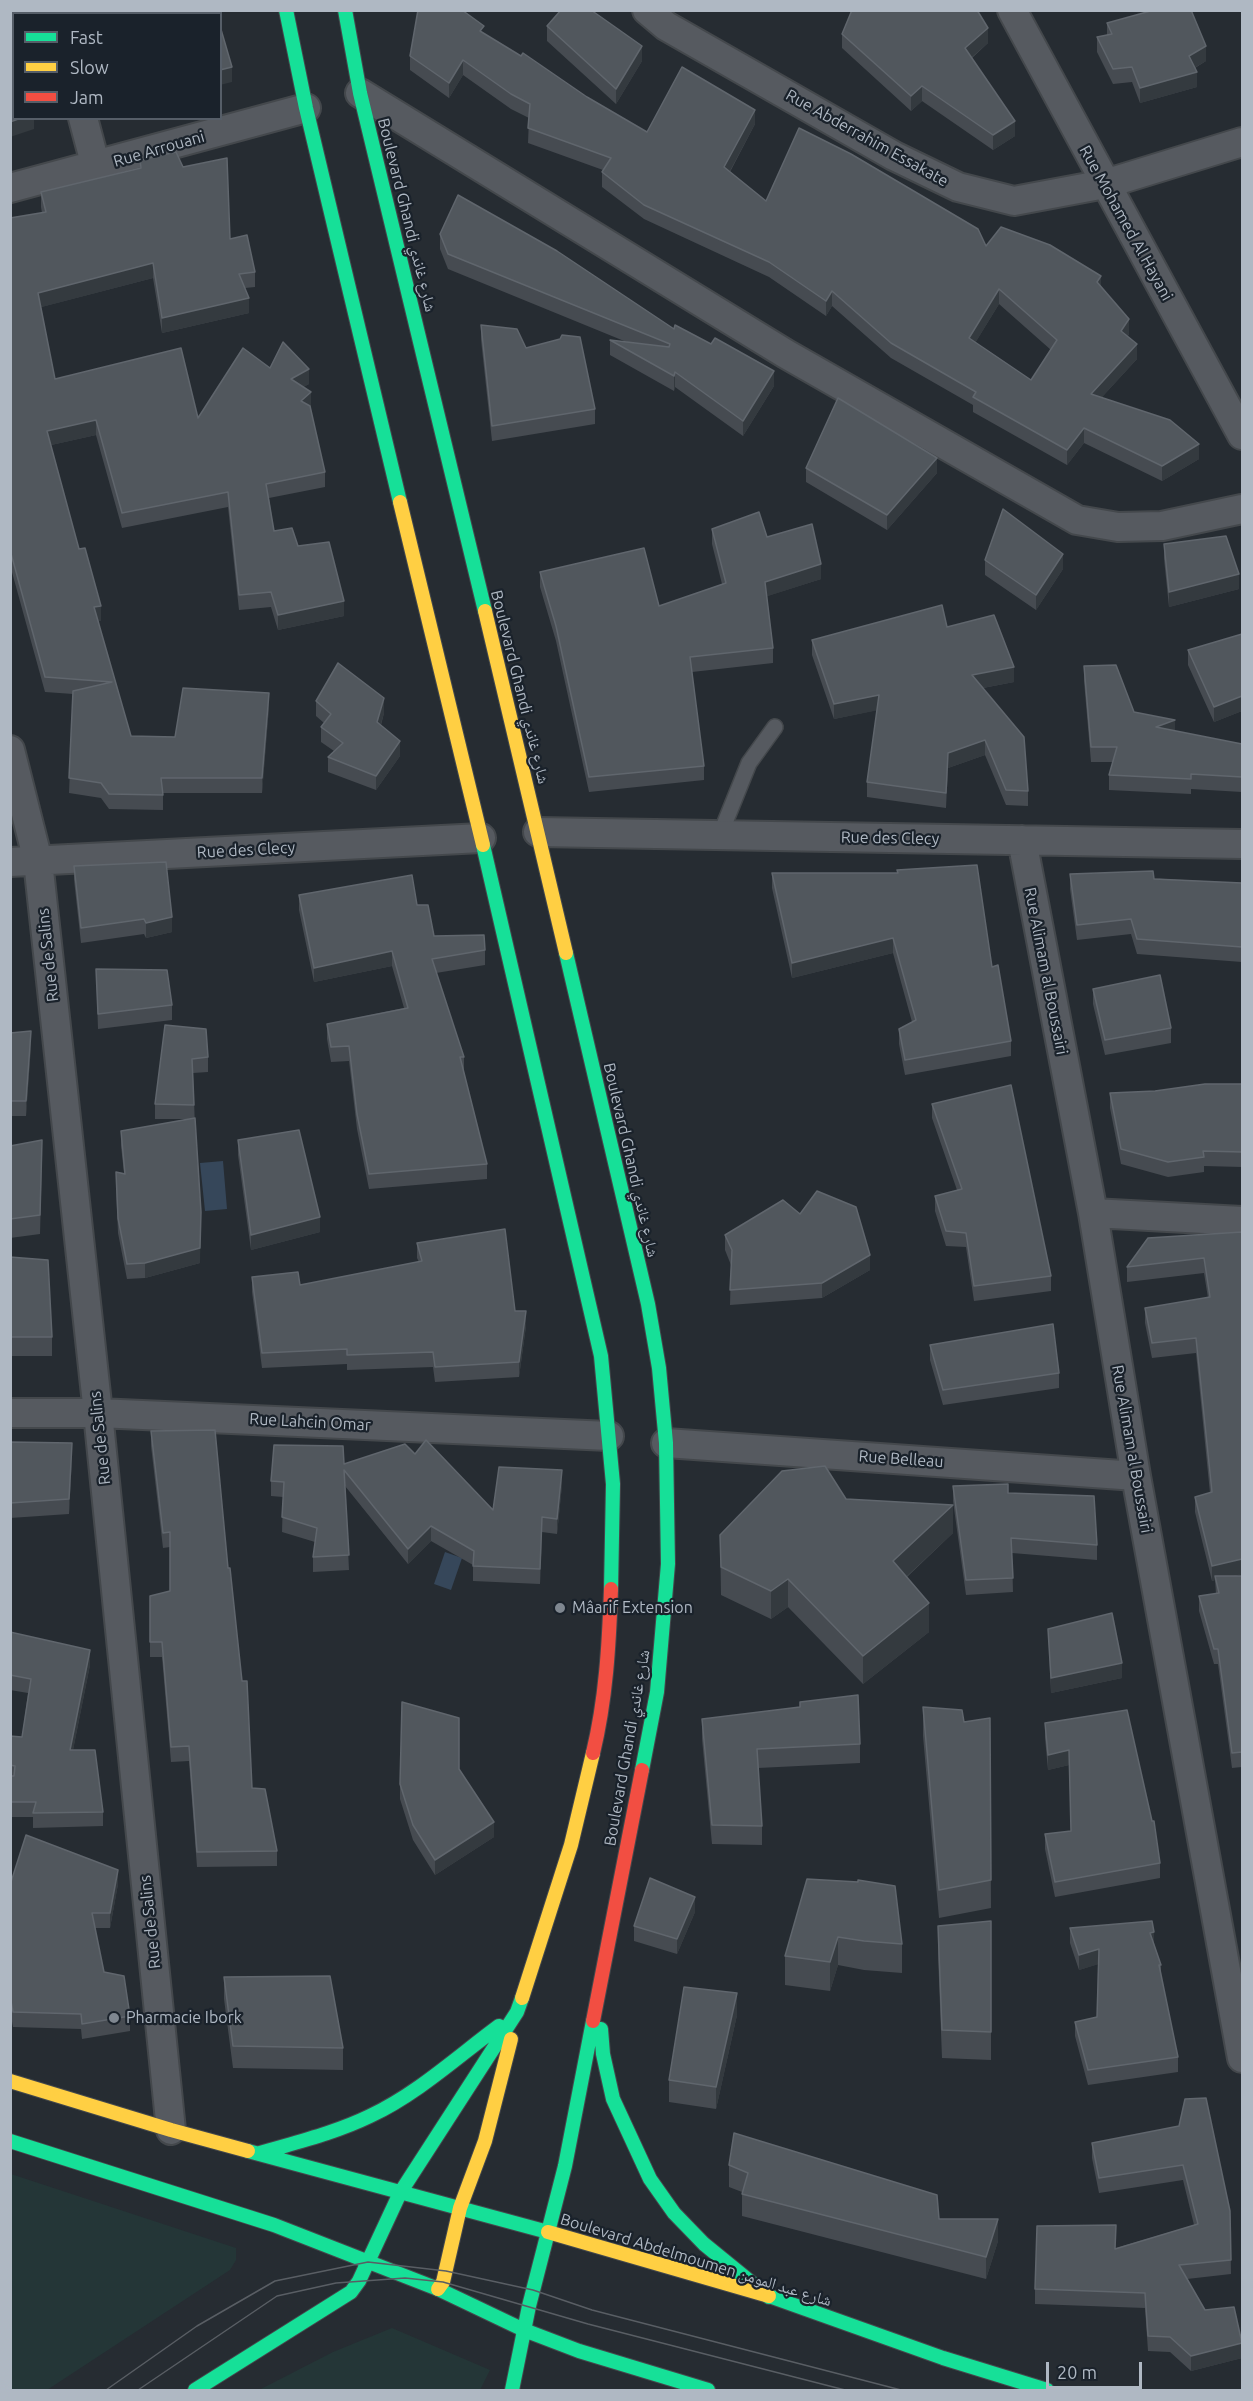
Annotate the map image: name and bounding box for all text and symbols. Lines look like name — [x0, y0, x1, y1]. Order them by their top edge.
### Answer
legend — [12, 12, 222, 120]
text: Fast — [70, 27, 103, 47]
text: Slow — [70, 57, 109, 77]
street label: Rue Abderrahim Essakate — [782, 85, 952, 191]
text: Jam — [70, 87, 104, 107]
street label: Boulevard Ghandi شارع غاندي — [374, 116, 440, 314]
street label: Rue Arrouani — [111, 127, 207, 171]
street label: Rue Mohamed Al Hayani — [1075, 142, 1177, 304]
street label: Boulevard Ghandi شارع غاندي — [487, 588, 553, 786]
street label: Rue des Clecy — [841, 828, 939, 848]
street label: Rue des Clecy — [196, 838, 296, 862]
street label: Rue Alimam al Boussairi — [1020, 886, 1072, 1056]
street label: Rue de Salins — [34, 907, 62, 1003]
street label: Boulevard Ghandi شارع غاندي — [599, 1061, 663, 1259]
street label: Rue Alimam al Boussairi — [1108, 1363, 1156, 1535]
street label: Rue de Salins — [86, 1390, 114, 1486]
street label: Rue Lahcin Omar — [249, 1409, 371, 1435]
street label: Rue Belleau — [858, 1446, 944, 1472]
place label: Mâarif Extension — [572, 1598, 693, 1618]
marker: Mâarif Extension — [553, 1601, 567, 1615]
street label: Boulevard Ghandi شارع غاندي — [600, 1648, 654, 1848]
street label: Rue de Salins — [136, 1874, 164, 1970]
place label: Pharmacie Ibork — [126, 2008, 242, 2028]
marker: Pharmacie Ibork — [107, 2011, 121, 2025]
street label: Boulevard Abdelmoumen شارع عبد المومن — [558, 2209, 834, 2311]
scale bar — [1049, 2350, 1145, 2388]
text: 20 m — [1057, 2362, 1097, 2382]

